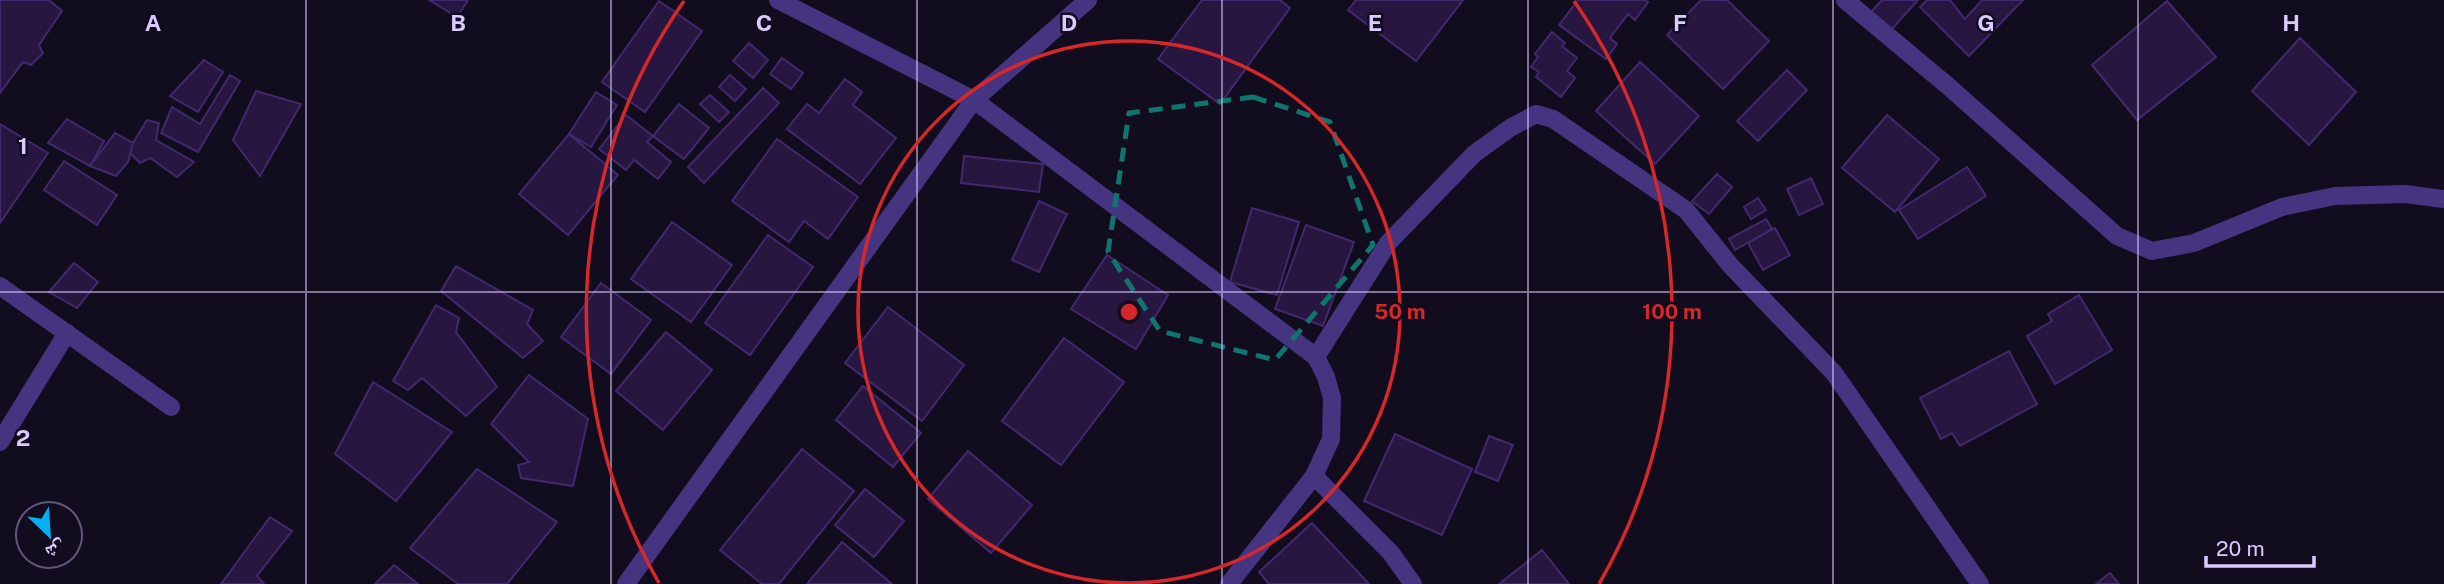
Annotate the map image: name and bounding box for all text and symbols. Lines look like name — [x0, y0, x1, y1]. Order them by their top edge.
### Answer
text: A — [145, 9, 162, 36]
text: B — [450, 9, 466, 36]
text: C — [756, 9, 772, 36]
text: D — [1061, 9, 1077, 36]
text: E — [1368, 9, 1382, 36]
text: F — [1673, 9, 1687, 36]
text: G — [1977, 9, 1995, 36]
text: H — [2282, 9, 2300, 36]
text: 1 — [18, 132, 28, 159]
text: 50 m — [1374, 299, 1426, 324]
text: 100 m — [1642, 299, 1702, 324]
centre of rings — [1117, 300, 1141, 324]
text: 2 — [16, 424, 30, 451]
north arrow — [14, 500, 84, 570]
scale bar — [2206, 524, 2314, 568]
text: ش — [42, 535, 70, 565]
text: 20 m — [2216, 536, 2265, 561]

